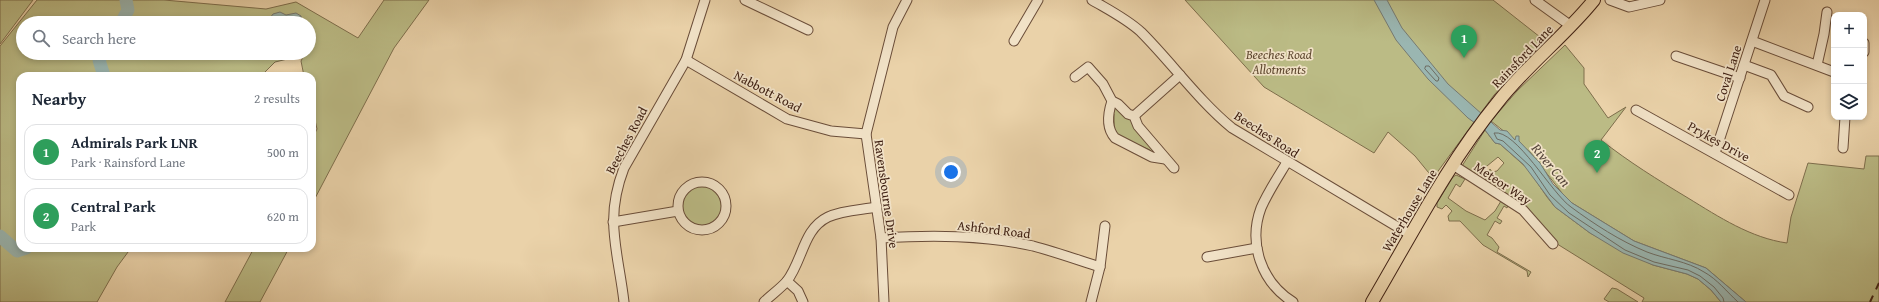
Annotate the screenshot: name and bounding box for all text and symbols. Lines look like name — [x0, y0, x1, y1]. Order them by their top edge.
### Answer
map controls — [1831, 12, 1867, 120]
button: + — [1831, 12, 1867, 48]
search box — [16, 16, 316, 60]
street label: Rainsford Lane — [1487, 20, 1557, 92]
pin: 1 — [1451, 25, 1477, 58]
icon: search — [30, 27, 52, 49]
text: Search here — [62, 28, 136, 49]
street label: Coval Lane — [1710, 43, 1747, 104]
park label: Beeches Road Allotments — [1245, 45, 1312, 79]
button: − — [1831, 48, 1867, 84]
street label: Nabbott Road — [731, 66, 805, 117]
button: layers — [1831, 84, 1867, 120]
text: Nearby — [32, 86, 86, 111]
text: 2 results — [254, 89, 300, 108]
street label: Beeches Road — [601, 103, 652, 177]
street label: Beeches Road — [1231, 106, 1303, 163]
street label: Prykes Drive — [1684, 117, 1753, 166]
text: Admirals Park LNR — [71, 132, 198, 153]
water label: River Can — [1526, 138, 1575, 191]
street label: Ravensbourne Drive — [869, 139, 904, 250]
pin: 2 — [1584, 140, 1610, 173]
text: 1 — [43, 143, 49, 162]
text: 500 m — [267, 143, 299, 162]
text: Park · Rainsford Lane — [71, 153, 185, 172]
street label: Meteor Way — [1470, 157, 1536, 210]
your location — [941, 162, 961, 182]
street label: Waterhouse Lane — [1377, 165, 1442, 255]
text: Central Park — [71, 196, 156, 217]
text: 2 — [43, 207, 49, 226]
text: 620 m — [267, 207, 299, 226]
street label: Ashford Road — [956, 216, 1032, 243]
text: Park — [71, 217, 96, 236]

